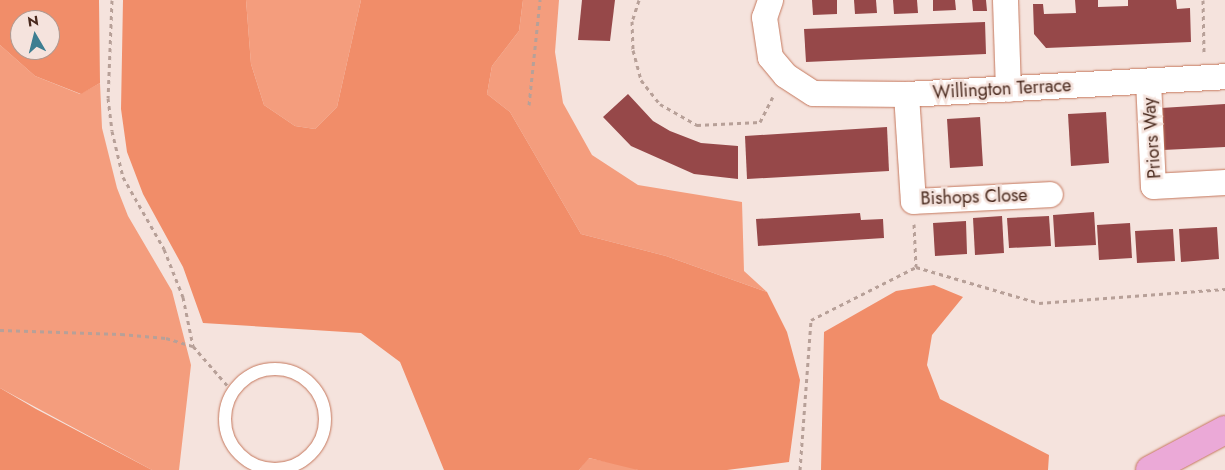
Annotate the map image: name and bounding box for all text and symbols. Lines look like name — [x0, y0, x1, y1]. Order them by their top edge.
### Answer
north arrow — [10, 10, 60, 60]
text: N — [26, 10, 40, 32]
street label: Willington Terrace — [932, 75, 1072, 103]
street label: Priors Way — [1138, 97, 1166, 179]
street label: Bishops Close — [920, 184, 1028, 210]

